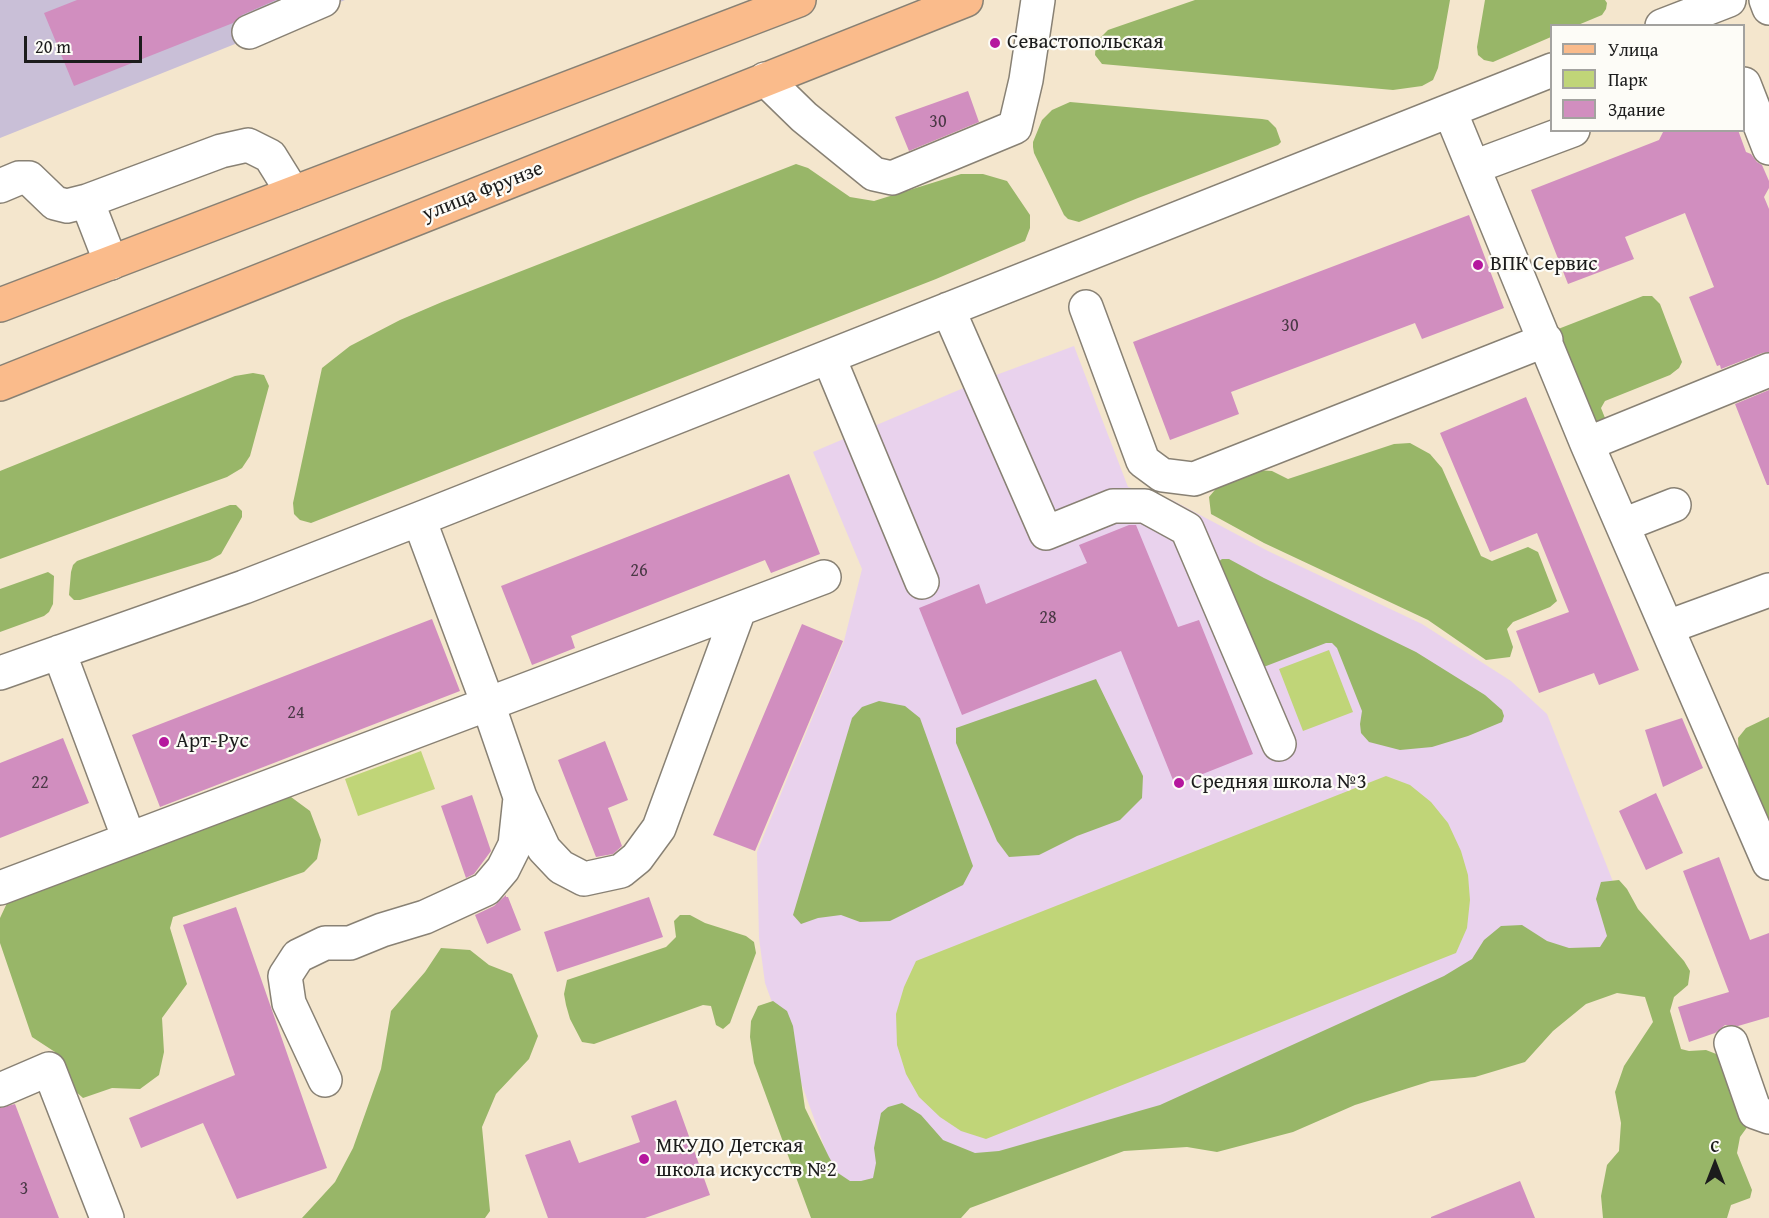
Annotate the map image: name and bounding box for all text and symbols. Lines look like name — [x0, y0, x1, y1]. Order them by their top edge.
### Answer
scale bar — [27, 24, 146, 62]
legend — [1550, 24, 1745, 132]
place label: Севастопольская — [1007, 30, 1164, 56]
text: 20 m — [35, 33, 71, 60]
marker: Севастопольская — [988, 36, 1002, 50]
text: Улица — [1608, 36, 1658, 63]
text: Парк — [1608, 66, 1647, 93]
text: Здание — [1608, 96, 1665, 123]
house number: 30 — [929, 111, 947, 133]
street label: улица Фрунзе — [419, 156, 547, 228]
place label: ВПК Сервис — [1490, 252, 1598, 278]
marker: ВПК Сервис — [1471, 258, 1485, 272]
house number: 30 — [1281, 315, 1299, 337]
house number: 26 — [630, 560, 648, 582]
house number: 28 — [1039, 607, 1057, 629]
house number: 24 — [287, 702, 305, 724]
place label: Арт-Рус — [176, 729, 249, 755]
marker: Арт-Рус — [157, 735, 171, 749]
place label: Средняя школа №3 — [1191, 770, 1367, 796]
house number: 22 — [31, 772, 49, 794]
marker: Средняя школа №3 — [1172, 776, 1186, 790]
place label: МКУДО Детская школа искусств №2 — [656, 1134, 837, 1184]
north arrow — [1685, 1134, 1745, 1194]
text: С — [1710, 1134, 1720, 1158]
marker: МКУДО Детская школа искусств №2 — [637, 1152, 651, 1166]
house number: 3 — [20, 1178, 28, 1200]

